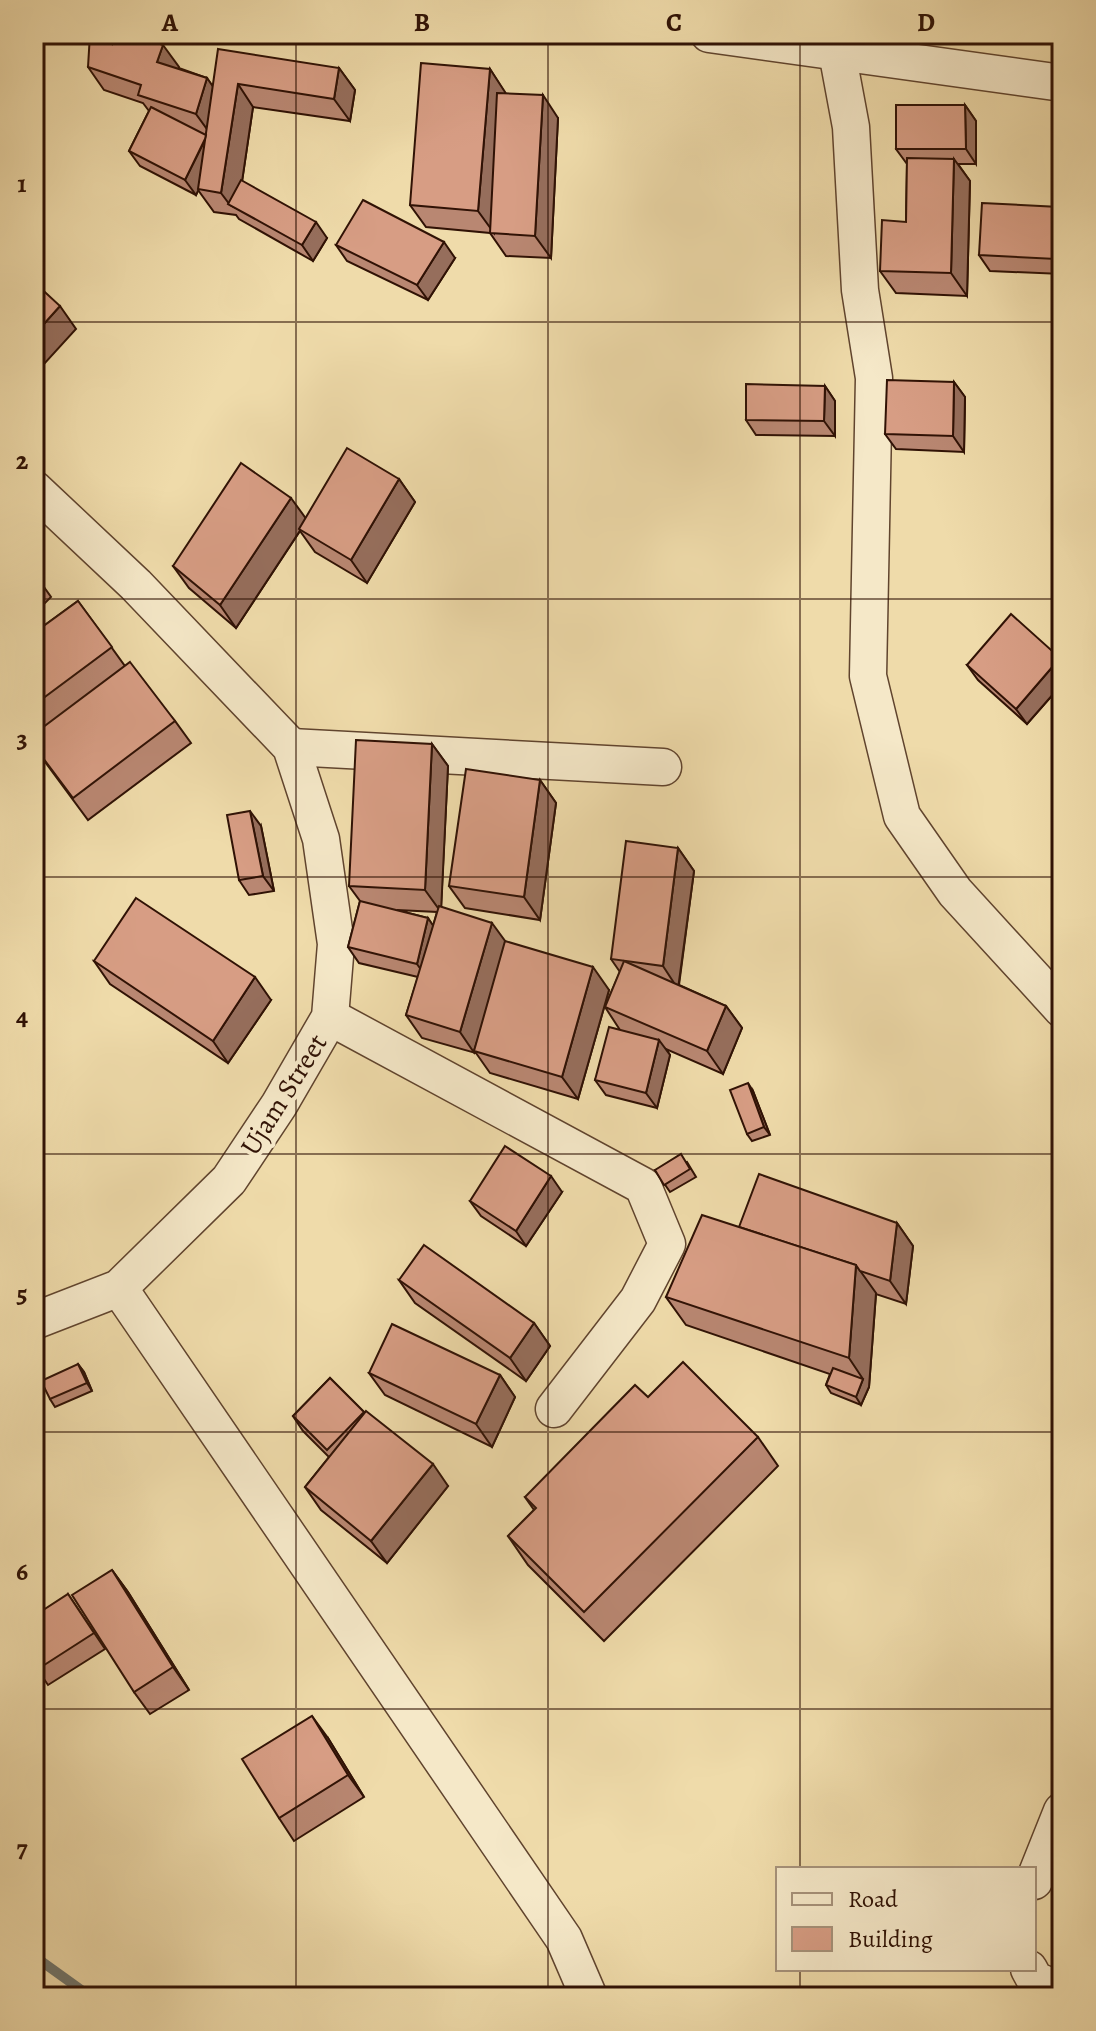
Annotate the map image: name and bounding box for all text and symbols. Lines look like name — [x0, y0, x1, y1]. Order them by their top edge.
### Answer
text: A — [161, 5, 179, 40]
text: B — [414, 5, 430, 40]
text: C — [666, 5, 682, 40]
text: D — [917, 5, 935, 40]
text: 1 — [17, 166, 27, 201]
text: 2 — [16, 443, 29, 478]
text: 3 — [16, 721, 28, 756]
text: 4 — [16, 999, 28, 1034]
street label: Ujam Street — [231, 1026, 336, 1163]
text: 5 — [16, 1276, 28, 1311]
text: 6 — [16, 1554, 28, 1589]
text: 7 — [16, 1831, 28, 1866]
legend — [776, 1867, 1036, 1971]
text: Road — [848, 1883, 898, 1915]
text: Building — [848, 1923, 933, 1955]

